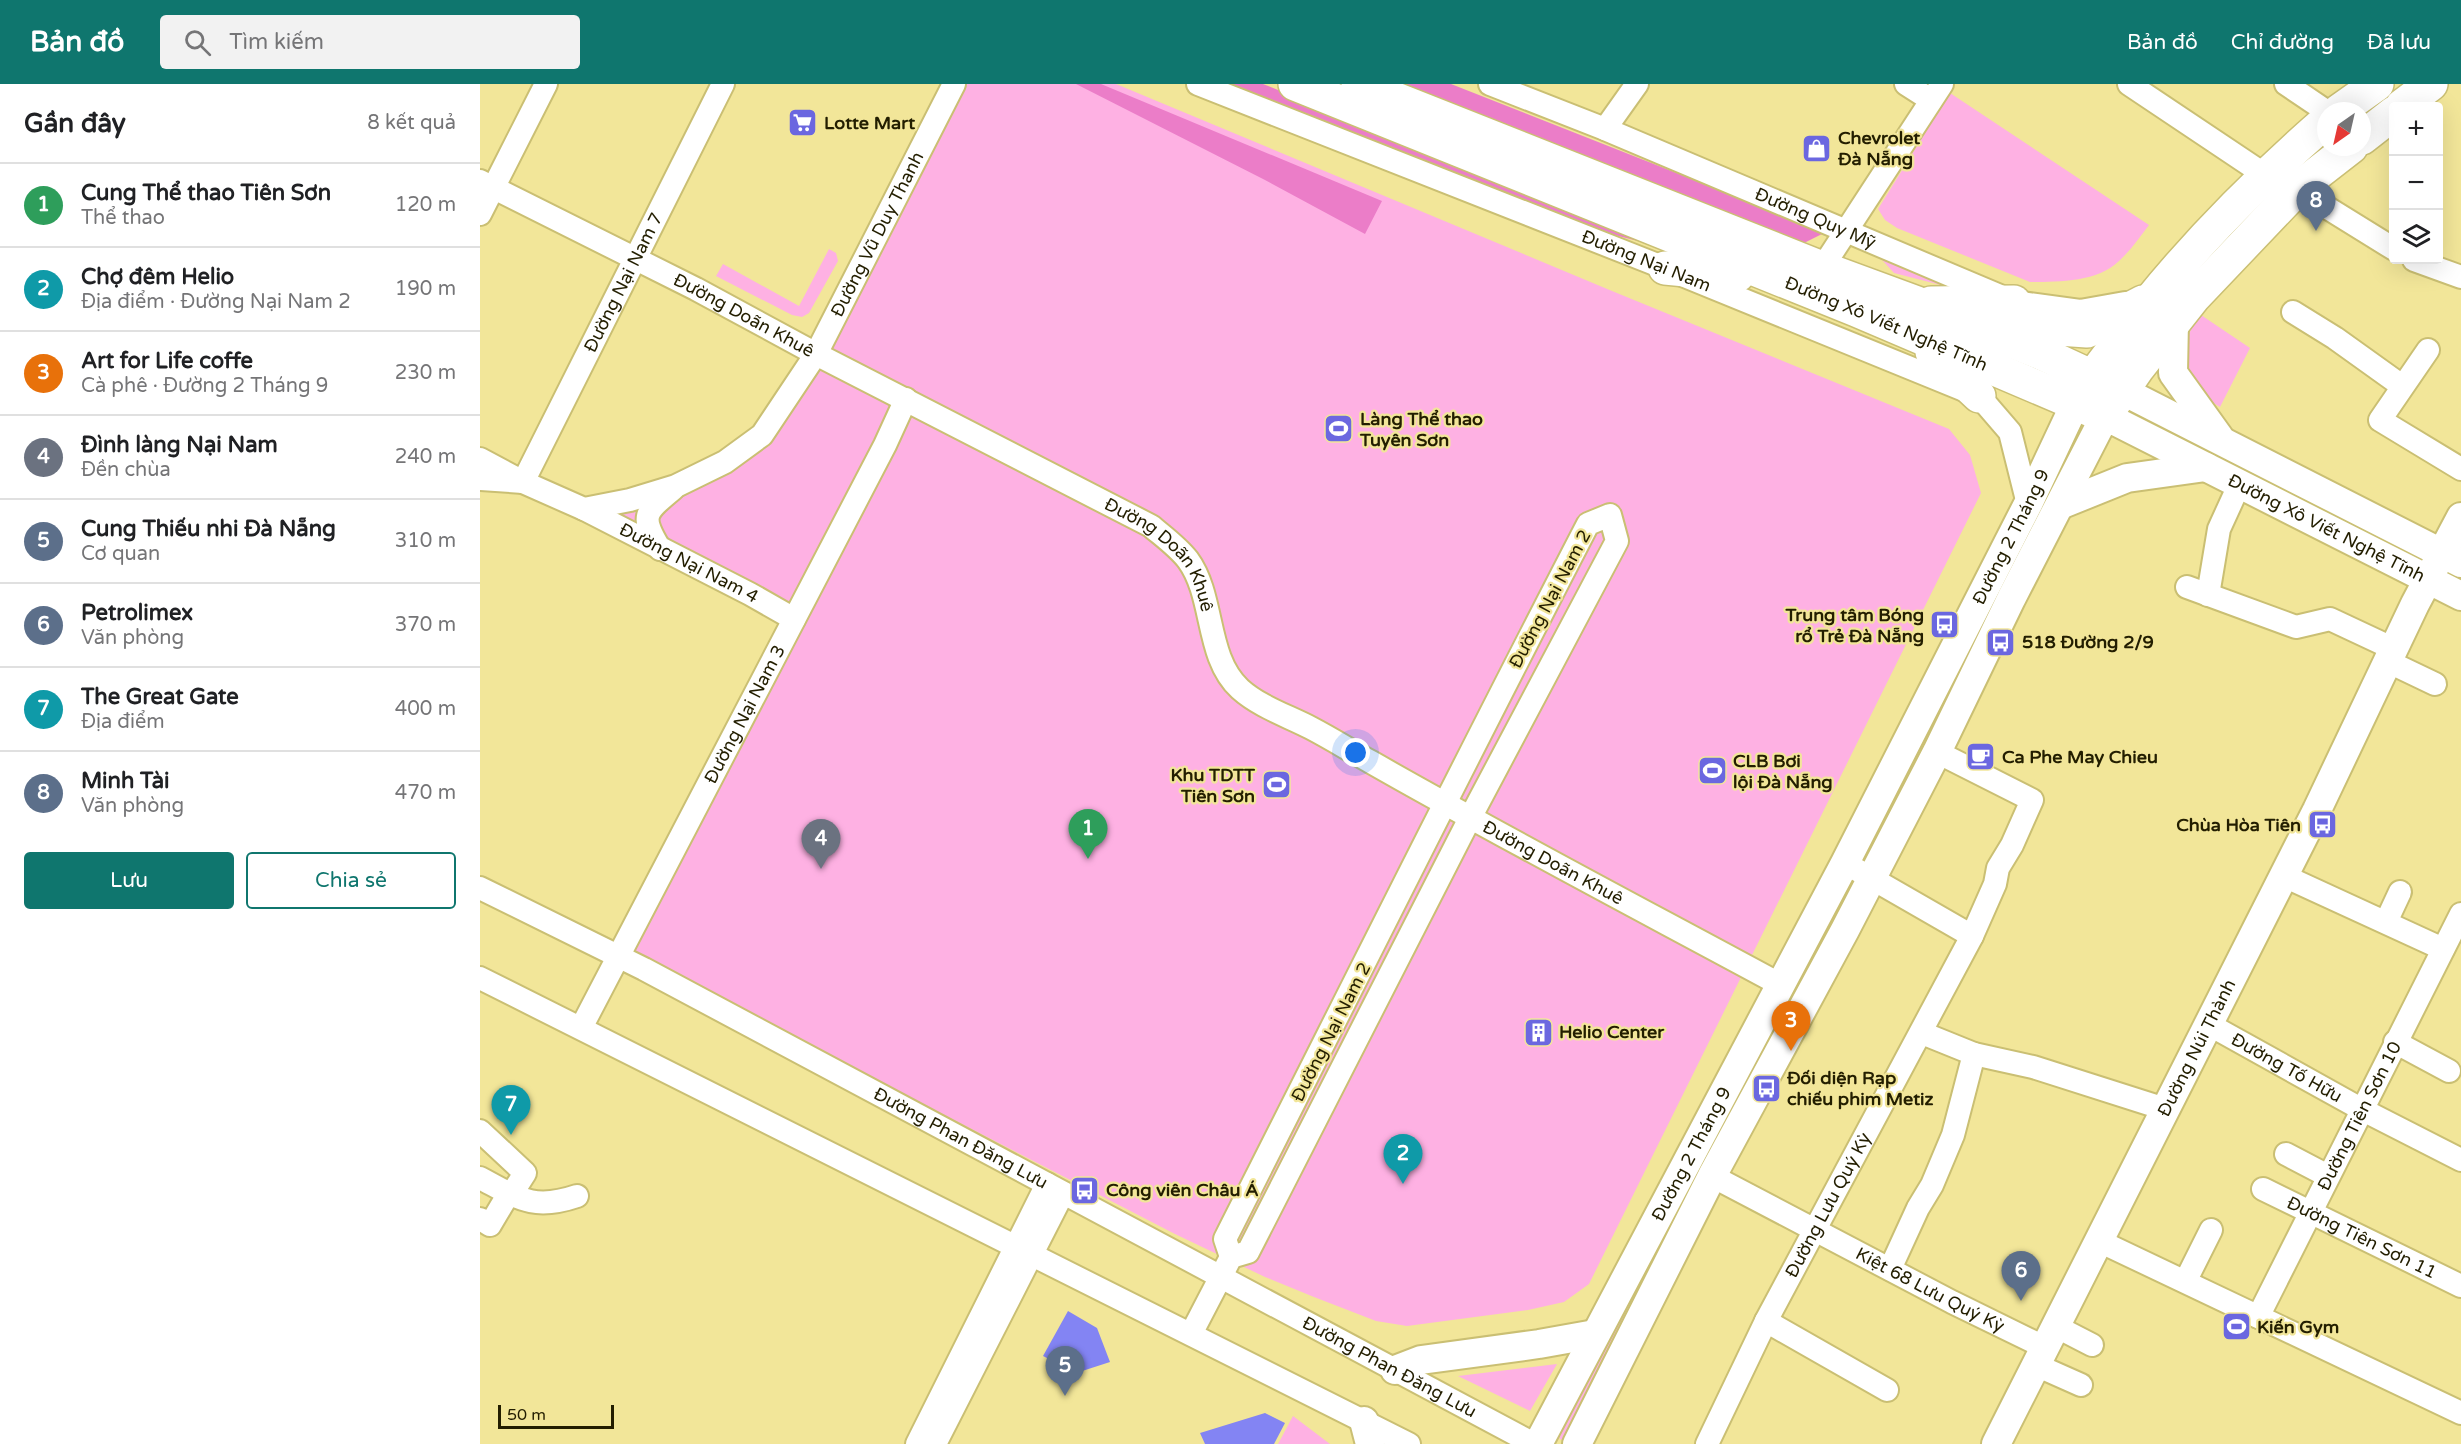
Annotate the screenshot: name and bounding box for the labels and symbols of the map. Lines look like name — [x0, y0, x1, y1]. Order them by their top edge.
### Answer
north arrow — [2317, 102, 2371, 156]
supermarket icon: Lotte Mart — [787, 107, 819, 139]
place label: Lotte Mart — [824, 112, 915, 134]
place label: Chevrolet Đà Nẵng — [1837, 127, 1920, 170]
shop icon: Chevrolet Đà Nẵng — [1801, 132, 1833, 164]
street label: Đường Vũ Duy Thanh — [826, 148, 929, 321]
pin: 8 — [2296, 182, 2336, 231]
street label: Đường Quy Mỹ — [1752, 183, 1880, 253]
street label: Đường Nại Nam 7 — [579, 209, 668, 356]
street label: Đường Nại Nam — [1578, 225, 1714, 297]
street label: Đường Doãn Khuê — [670, 269, 818, 362]
street label: Đường Xô Viết Nghệ Tĩnh — [1782, 271, 1991, 376]
place label: Làng Thể thao Tuyên Sơn — [1359, 408, 1483, 451]
sports icon: Làng Thể thao Tuyên Sơn — [1323, 413, 1355, 445]
street label: Đường 2 Tháng 9 — [1968, 466, 2054, 608]
street label: Đường Xô Viết Nghệ Tĩnh — [2224, 469, 2429, 587]
street label: Đường Doãn Khuê — [1101, 493, 1218, 614]
street label: Đường Nại Nam 4 — [616, 518, 763, 608]
street label: Đường Nại Nam 2 — [1504, 526, 1596, 672]
place label: Trung tâm Bóng rổ Trẻ Đà Nẵng — [1784, 604, 1924, 647]
bus stop icon: Trung tâm Bóng rổ Trẻ Đà Nẵng — [1929, 609, 1961, 641]
bus stop icon: 518 Đường 2/9 — [1985, 626, 2017, 658]
place label: 518 Đường 2/9 — [2022, 631, 2154, 653]
street label: Đường Nại Nam 3 — [699, 641, 790, 787]
your location — [1341, 738, 1370, 767]
cafe icon: Ca Phe May Chieu — [1965, 741, 1997, 773]
place label: Ca Phe May Chieu — [2002, 746, 2158, 768]
place label: CLB Bơi lội Đà Nẵng — [1733, 750, 1833, 793]
sports icon: CLB Bơi lội Đà Nẵng — [1696, 755, 1728, 787]
place label: Khu TDTT Tiên Sơn — [1171, 764, 1256, 807]
sports icon: Khu TDTT Tiên Sơn — [1260, 769, 1292, 801]
bus stop icon: Chùa Hòa Tiên — [2306, 809, 2338, 841]
pin: 1 — [1068, 810, 1108, 859]
place label: Chùa Hòa Tiên — [2176, 814, 2301, 836]
street label: Đường Doãn Khuê — [1479, 816, 1627, 909]
pin: 4 — [802, 820, 840, 869]
street label: Đường Nại Nam 2 — [1286, 959, 1376, 1105]
street label: Đường Núi Thành — [2153, 976, 2240, 1120]
pin: 3 — [1772, 1002, 1810, 1051]
building icon: Helio Center — [1522, 1016, 1554, 1048]
place label: Helio Center — [1559, 1021, 1665, 1043]
street label: Đường Tố Hữu — [2227, 1028, 2346, 1107]
street label: Đường Tiên Sơn 10 — [2312, 1038, 2406, 1194]
place label: Đối diện Rạp chiếu phim Metiz — [1786, 1067, 1934, 1110]
bus stop icon: Đối diện Rạp chiếu phim Metiz — [1750, 1072, 1782, 1104]
street label: Đường Phan Đăng Lưu — [870, 1083, 1052, 1194]
street label: Đường 2 Tháng 9 — [1647, 1083, 1736, 1225]
pin: 7 — [492, 1086, 531, 1135]
street label: Đường Lưu Quý Kỳ — [1780, 1128, 1876, 1281]
pin: 2 — [1384, 1134, 1422, 1184]
bus stop icon: Công viên Châu Á — [1069, 1174, 1101, 1206]
place label: Công viên Châu Á — [1106, 1179, 1259, 1201]
street label: Đường Tiên Sơn 11 — [2283, 1191, 2440, 1283]
street label: Kiệt 68 Lưu Quý Kỳ — [1852, 1242, 2008, 1337]
pin: 6 — [2002, 1252, 2040, 1301]
street label: Đường Phan Đăng Lưu — [1299, 1311, 1480, 1422]
sports icon: Kiến Gym — [2220, 1311, 2252, 1343]
place label: Kiến Gym — [2257, 1316, 2339, 1338]
pin: 5 — [1046, 1346, 1084, 1396]
scale bar — [498, 1402, 614, 1430]

